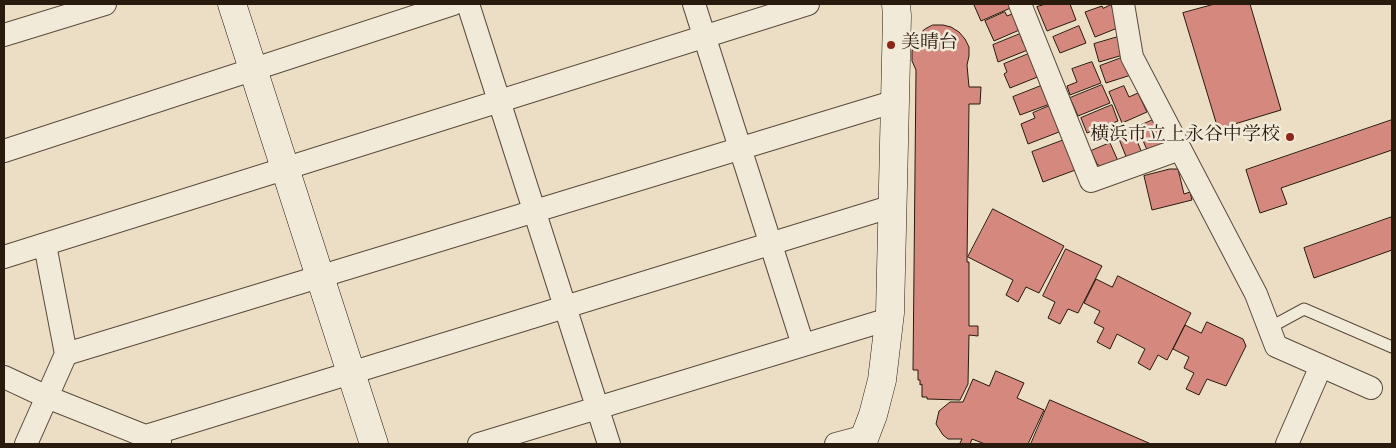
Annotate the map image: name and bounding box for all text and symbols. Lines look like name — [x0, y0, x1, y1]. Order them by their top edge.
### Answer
place label: 美晴台 — [901, 34, 958, 56]
marker: 美晴台 — [885, 39, 897, 51]
place label: 横浜市立上永谷中学校 — [1090, 126, 1280, 148]
marker: 横浜市立上永谷中学校 — [1284, 131, 1296, 143]

